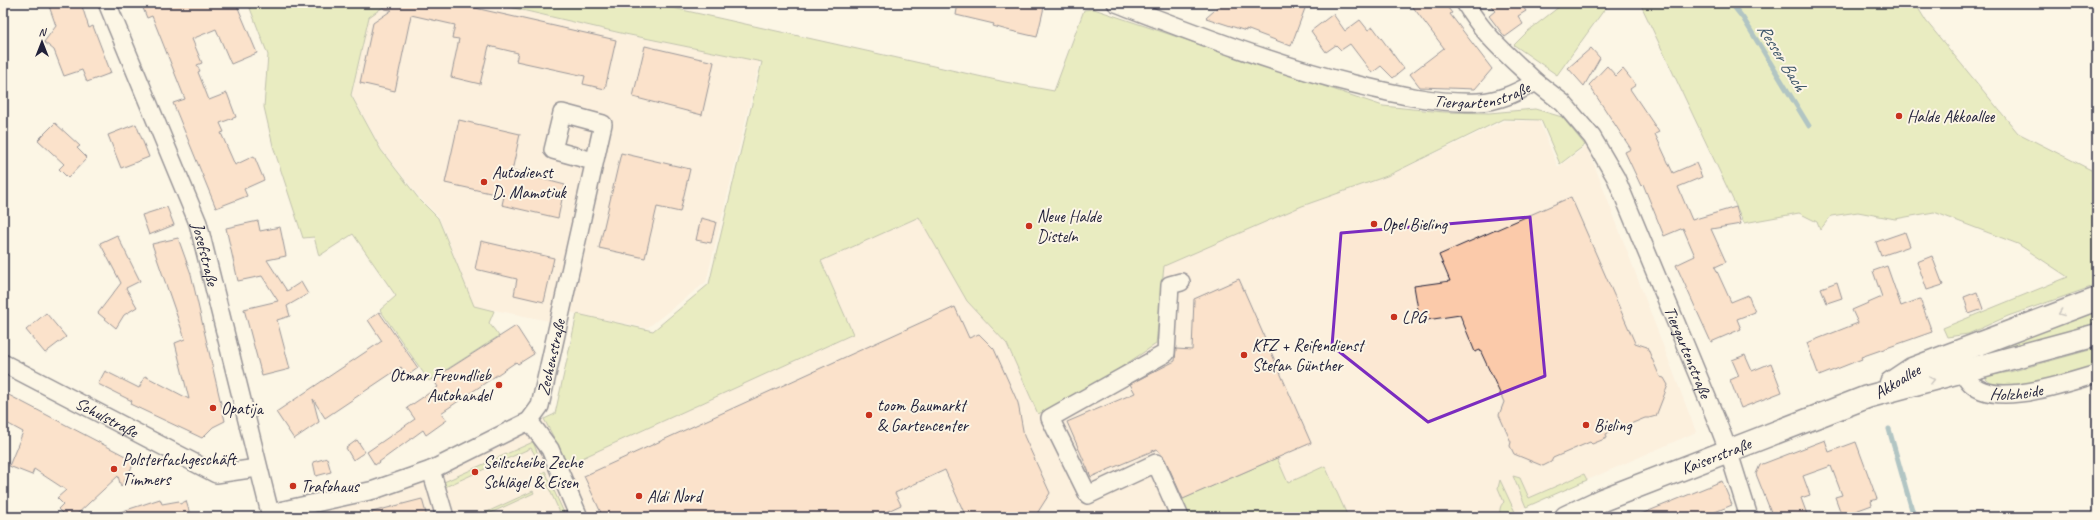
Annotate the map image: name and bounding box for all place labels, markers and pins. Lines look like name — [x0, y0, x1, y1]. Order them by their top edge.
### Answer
place label: Halde Akkoallee — [1907, 106, 1996, 127]
marker: Halde Akkoallee — [1894, 111, 1904, 121]
place label: Autodienst D. Mamotiuk — [492, 162, 568, 203]
marker: Autodienst D. Mamotiuk — [479, 177, 489, 187]
place label: Neue Halde Disteln — [1037, 206, 1102, 247]
place label: Opel Bieling — [1382, 214, 1449, 235]
marker: Opel Bieling — [1369, 219, 1379, 229]
marker: Neue Halde Disteln — [1024, 221, 1034, 231]
place label: LPG — [1402, 307, 1428, 328]
marker: LPG — [1389, 312, 1399, 322]
place label: KFZ + Reifendienst Stefan Günther — [1252, 335, 1366, 376]
marker: KFZ + Reifendienst Stefan Günther — [1239, 350, 1249, 360]
place label: Otmar Freundlieb Autohandel — [390, 365, 494, 406]
marker: Otmar Freundlieb Autohandel — [494, 380, 504, 390]
place label: toom Baumarkt & Gartencenter — [877, 395, 970, 436]
place label: Opatija — [221, 398, 265, 419]
marker: Opatija — [208, 403, 218, 413]
marker: toom Baumarkt & Gartencenter — [864, 410, 874, 420]
place label: Bieling — [1594, 415, 1632, 436]
marker: Bieling — [1581, 420, 1591, 430]
place label: Polsterfachgeschäft Timmers — [122, 449, 238, 490]
place label: Seilscheibe Zeche Schlägel & Eisen — [483, 452, 584, 493]
marker: Polsterfachgeschäft Timmers — [109, 464, 119, 474]
marker: Seilscheibe Zeche Schlägel & Eisen — [470, 467, 480, 477]
place label: Trafohaus — [301, 476, 361, 497]
marker: Trafohaus — [288, 481, 298, 491]
place label: Aldi Nord — [647, 486, 704, 507]
marker: Aldi Nord — [634, 491, 644, 501]

